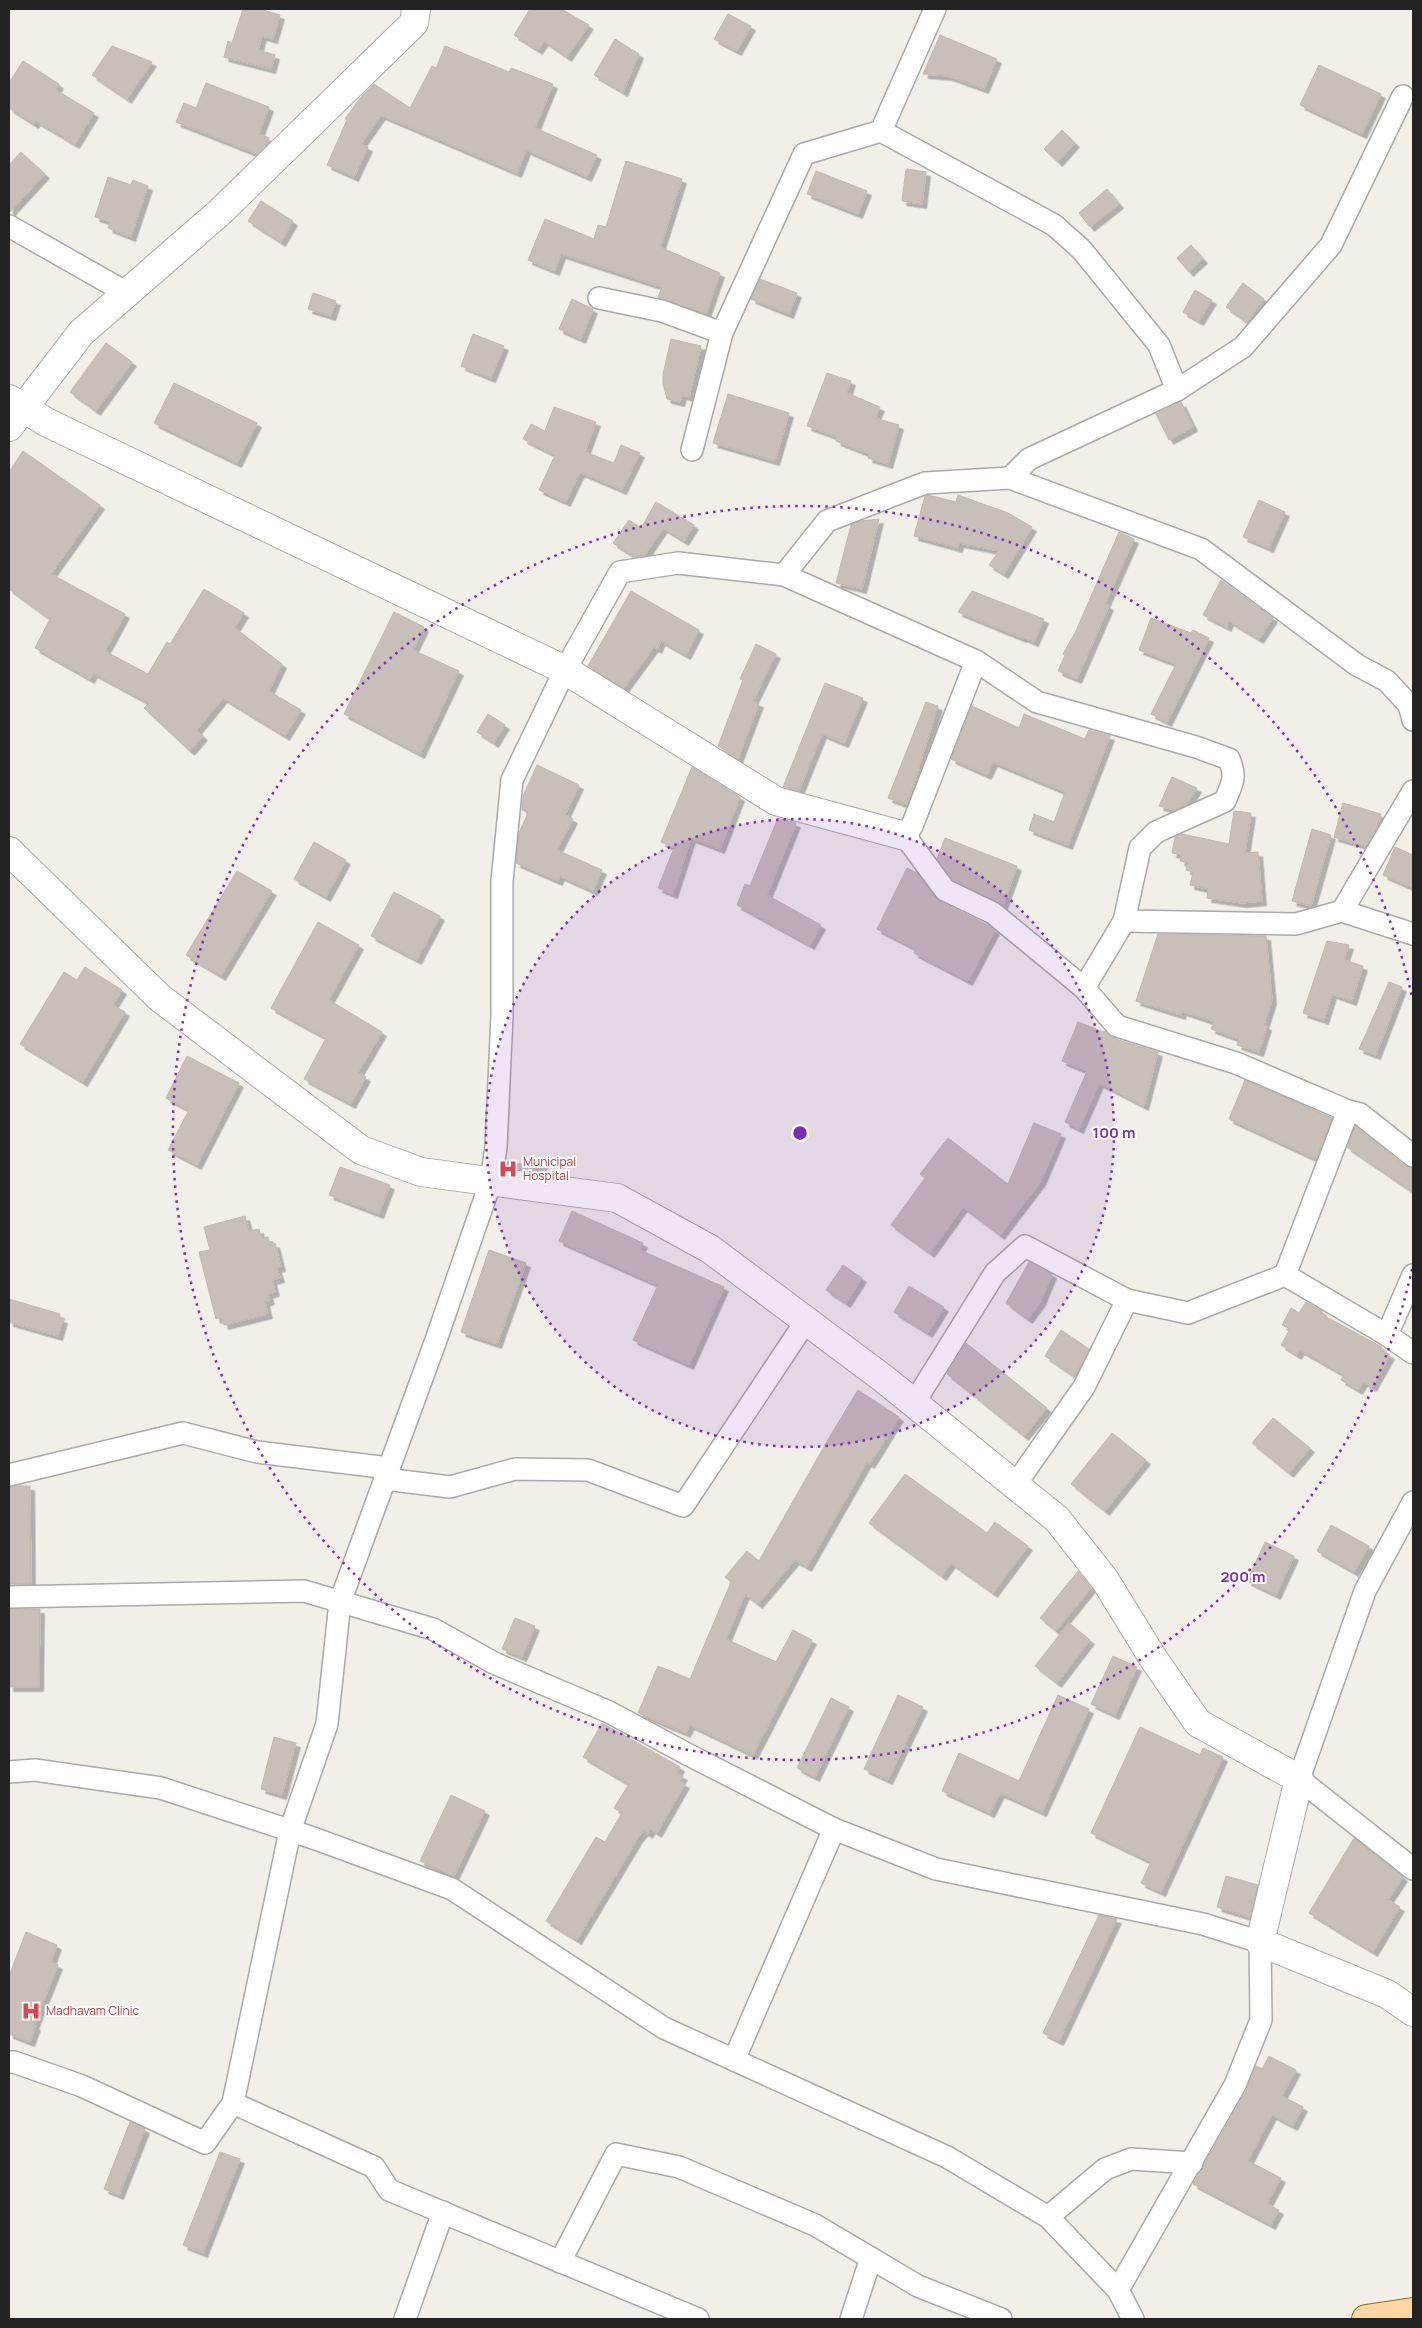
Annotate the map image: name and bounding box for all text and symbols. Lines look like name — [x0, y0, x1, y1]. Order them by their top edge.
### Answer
text: 100 m — [1093, 1122, 1135, 1143]
centre of rings — [791, 1124, 809, 1142]
place label: Municipal Hospital — [523, 1153, 576, 1184]
hospital icon: Municipal Hospital — [497, 1158, 519, 1180]
text: 200 m — [1220, 1566, 1266, 1587]
hospital icon: Madhavam Clinic — [20, 2000, 42, 2022]
place label: Madhavam Clinic — [46, 2002, 140, 2019]

